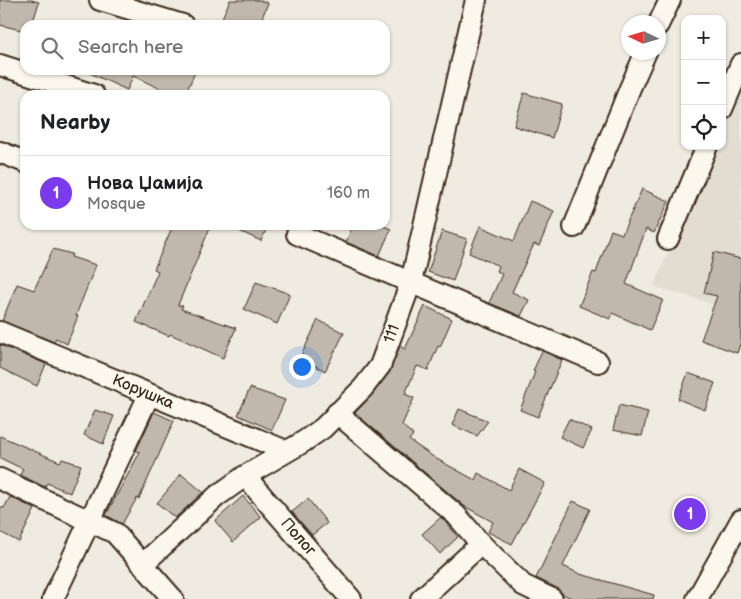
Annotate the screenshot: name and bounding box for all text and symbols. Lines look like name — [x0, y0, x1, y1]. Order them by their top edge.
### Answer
north arrow — [621, 15, 666, 60]
map controls — [681, 15, 726, 150]
button: + — [681, 15, 726, 60]
search box — [20, 20, 390, 75]
icon: search — [38, 34, 66, 62]
text: Search here — [78, 36, 183, 59]
button: − — [681, 60, 726, 105]
button: locate — [681, 105, 726, 150]
text: Nearby — [40, 110, 110, 135]
text: Нова Џамија — [87, 172, 203, 195]
text: 1 — [53, 184, 59, 203]
text: 160 m — [327, 184, 370, 203]
text: Mosque — [87, 195, 146, 214]
street label: 111 — [380, 322, 404, 346]
your location — [289, 354, 315, 380]
street label: Корушка — [109, 371, 177, 414]
pin: 1 — [674, 495, 706, 533]
street label: Полог — [276, 514, 320, 560]

